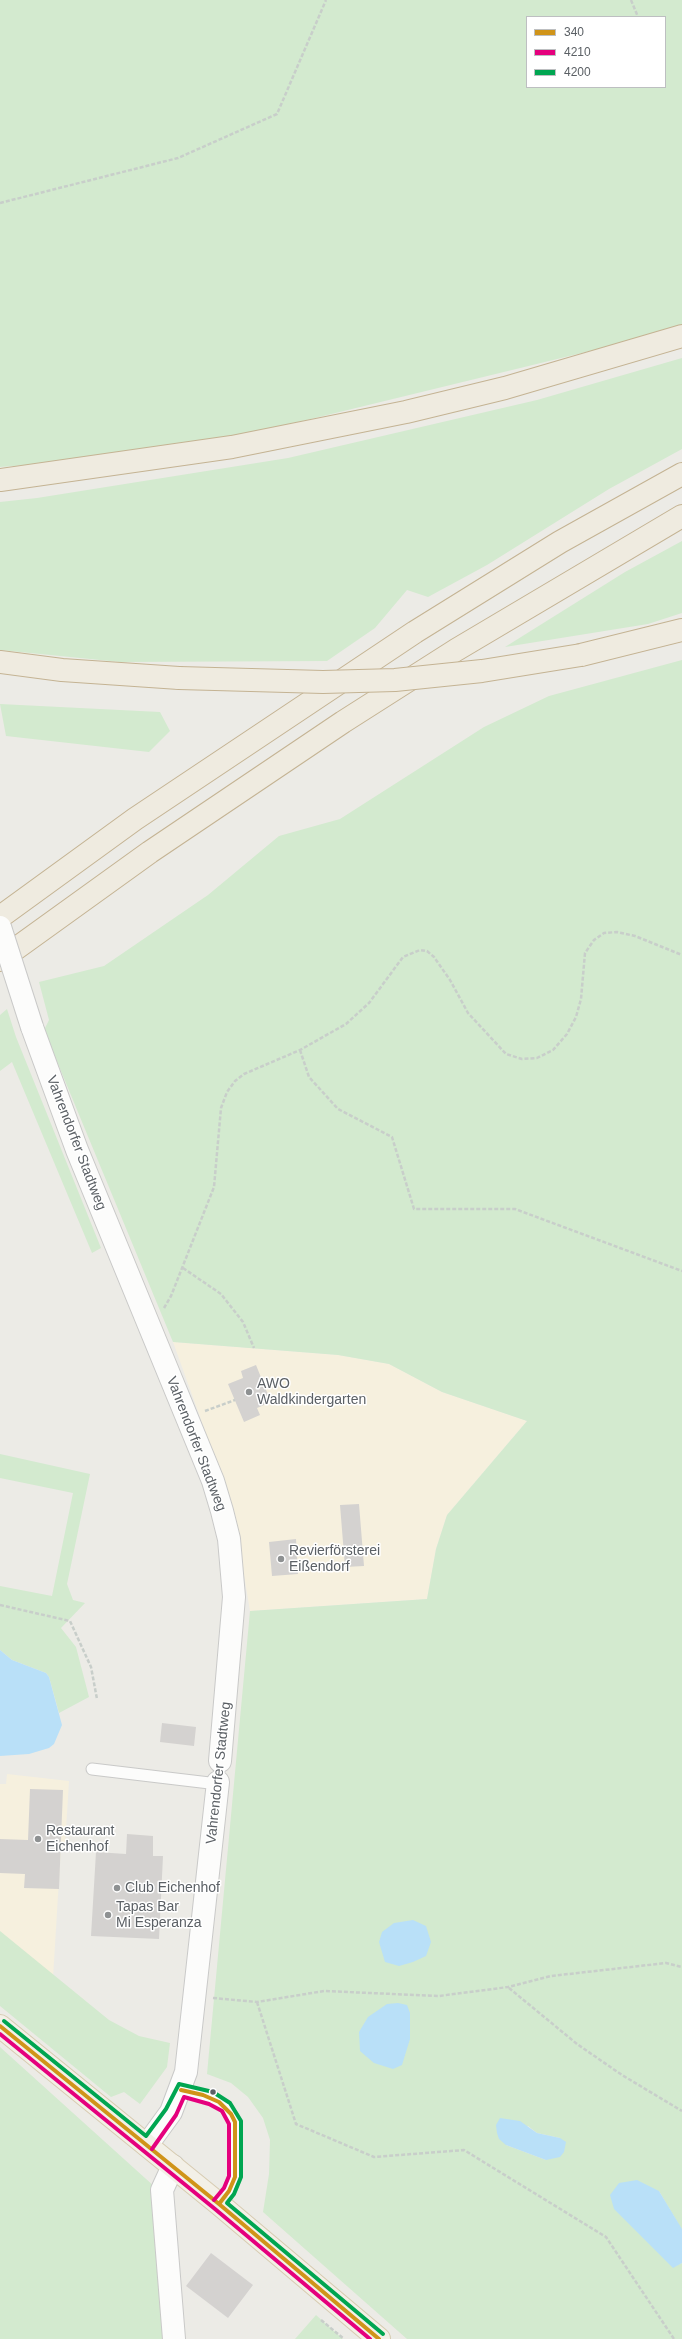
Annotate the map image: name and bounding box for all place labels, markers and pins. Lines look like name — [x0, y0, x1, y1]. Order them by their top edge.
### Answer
place label: AWO Waldkindergarten — [257, 1376, 366, 1408]
marker: AWO Waldkindergarten — [244, 1387, 254, 1397]
place label: Revierförsterei Eißendorf — [289, 1543, 380, 1576]
marker: Revierförsterei Eißendorf — [276, 1554, 286, 1564]
place label: Restaurant Eichenhof — [46, 1823, 114, 1856]
marker: Restaurant Eichenhof — [33, 1834, 43, 1844]
place label: Club Eichenhof — [125, 1880, 220, 1896]
marker: Club Eichenhof — [112, 1883, 122, 1893]
place label: Tapas Bar Mi Esperanza — [116, 1899, 202, 1932]
marker: Tapas Bar Mi Esperanza — [103, 1910, 113, 1920]
unlabelled marker — [208, 2087, 218, 2097]

